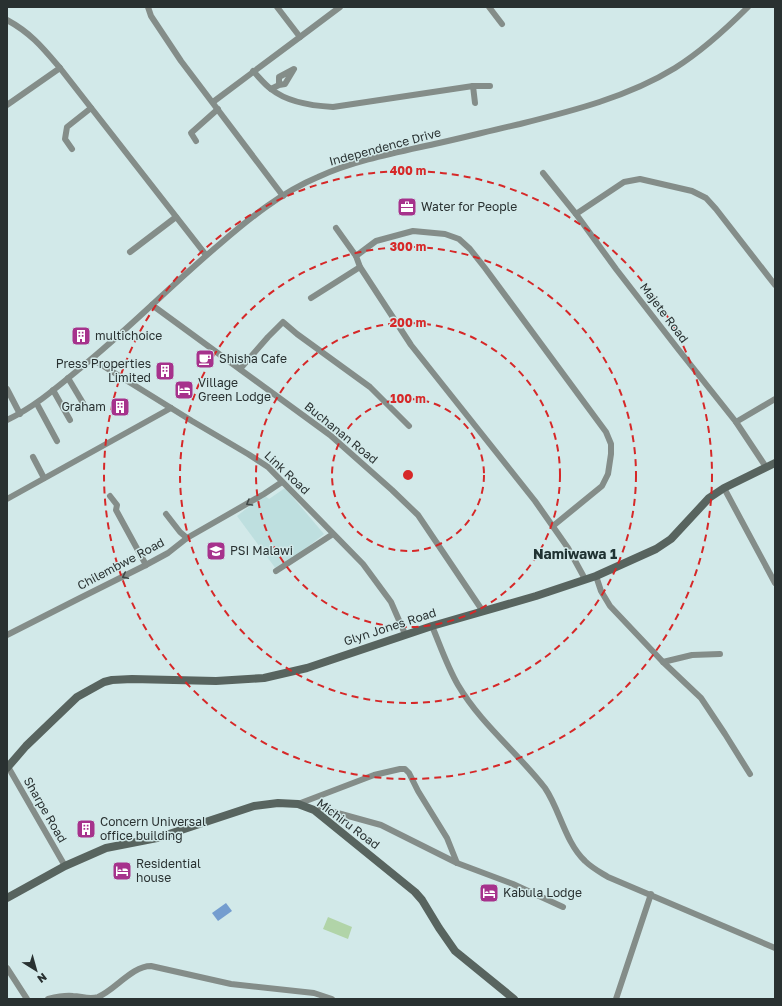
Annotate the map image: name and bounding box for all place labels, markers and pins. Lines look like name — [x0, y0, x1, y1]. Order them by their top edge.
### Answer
office icon: Water for People — [396, 196, 418, 218]
place label: Water for People — [421, 199, 517, 214]
building icon: multichoice — [70, 325, 92, 347]
place label: multichoice — [95, 328, 162, 343]
cafe icon: Shisha Cafe — [194, 348, 216, 370]
place label: Shisha Cafe — [219, 351, 287, 366]
place label: Press Properties Limited — [56, 356, 151, 385]
building icon: Press Properties Limited — [154, 360, 176, 382]
place label: Village Green Lodge — [198, 375, 271, 404]
hotel icon: Village Green Lodge — [173, 379, 195, 401]
building icon: Graham — [109, 396, 131, 418]
place label: Graham — [61, 399, 106, 414]
centre of rings — [401, 468, 415, 482]
school or university icon: PSI Malawi — [205, 540, 227, 562]
place label: PSI Malawi — [230, 543, 293, 558]
place label: Concern Universal office building — [100, 814, 206, 843]
building icon: Concern Universal office building — [75, 818, 97, 840]
place label: Residential house — [136, 856, 201, 885]
hotel icon: Residential house — [111, 860, 133, 882]
hotel icon: Kabula Lodge — [478, 882, 500, 904]
place label: Kabula Lodge — [503, 885, 582, 900]

